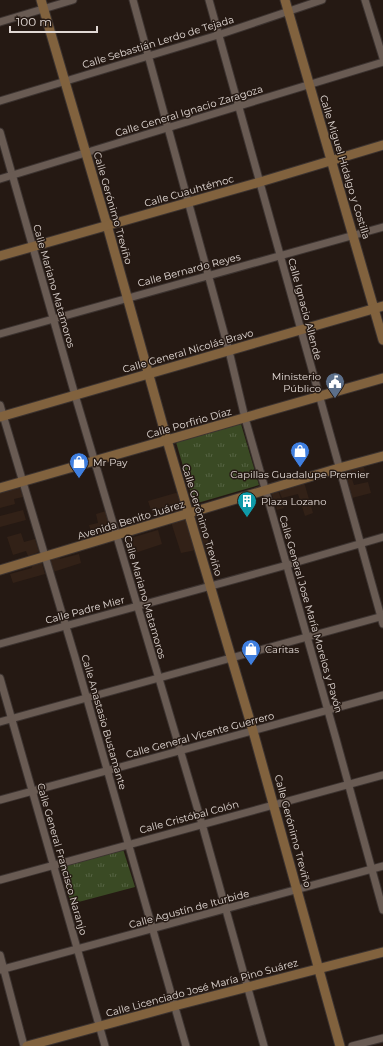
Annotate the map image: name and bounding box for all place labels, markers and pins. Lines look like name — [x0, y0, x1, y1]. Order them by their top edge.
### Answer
place label: Ministerio Público — [272, 370, 321, 395]
public building icon: Ministerio Público — [324, 371, 346, 399]
shop icon: Capillas Guadalupe Premier — [289, 440, 311, 468]
shop icon: Mr Pay — [68, 451, 90, 479]
place label: Mr Pay — [93, 456, 128, 469]
place label: Capillas Guadalupe Premier — [230, 468, 370, 481]
building icon: Plaza Lozano — [236, 490, 258, 518]
place label: Plaza Lozano — [261, 495, 326, 508]
shop icon: Caritas — [240, 638, 262, 666]
place label: Caritas — [265, 643, 299, 656]

